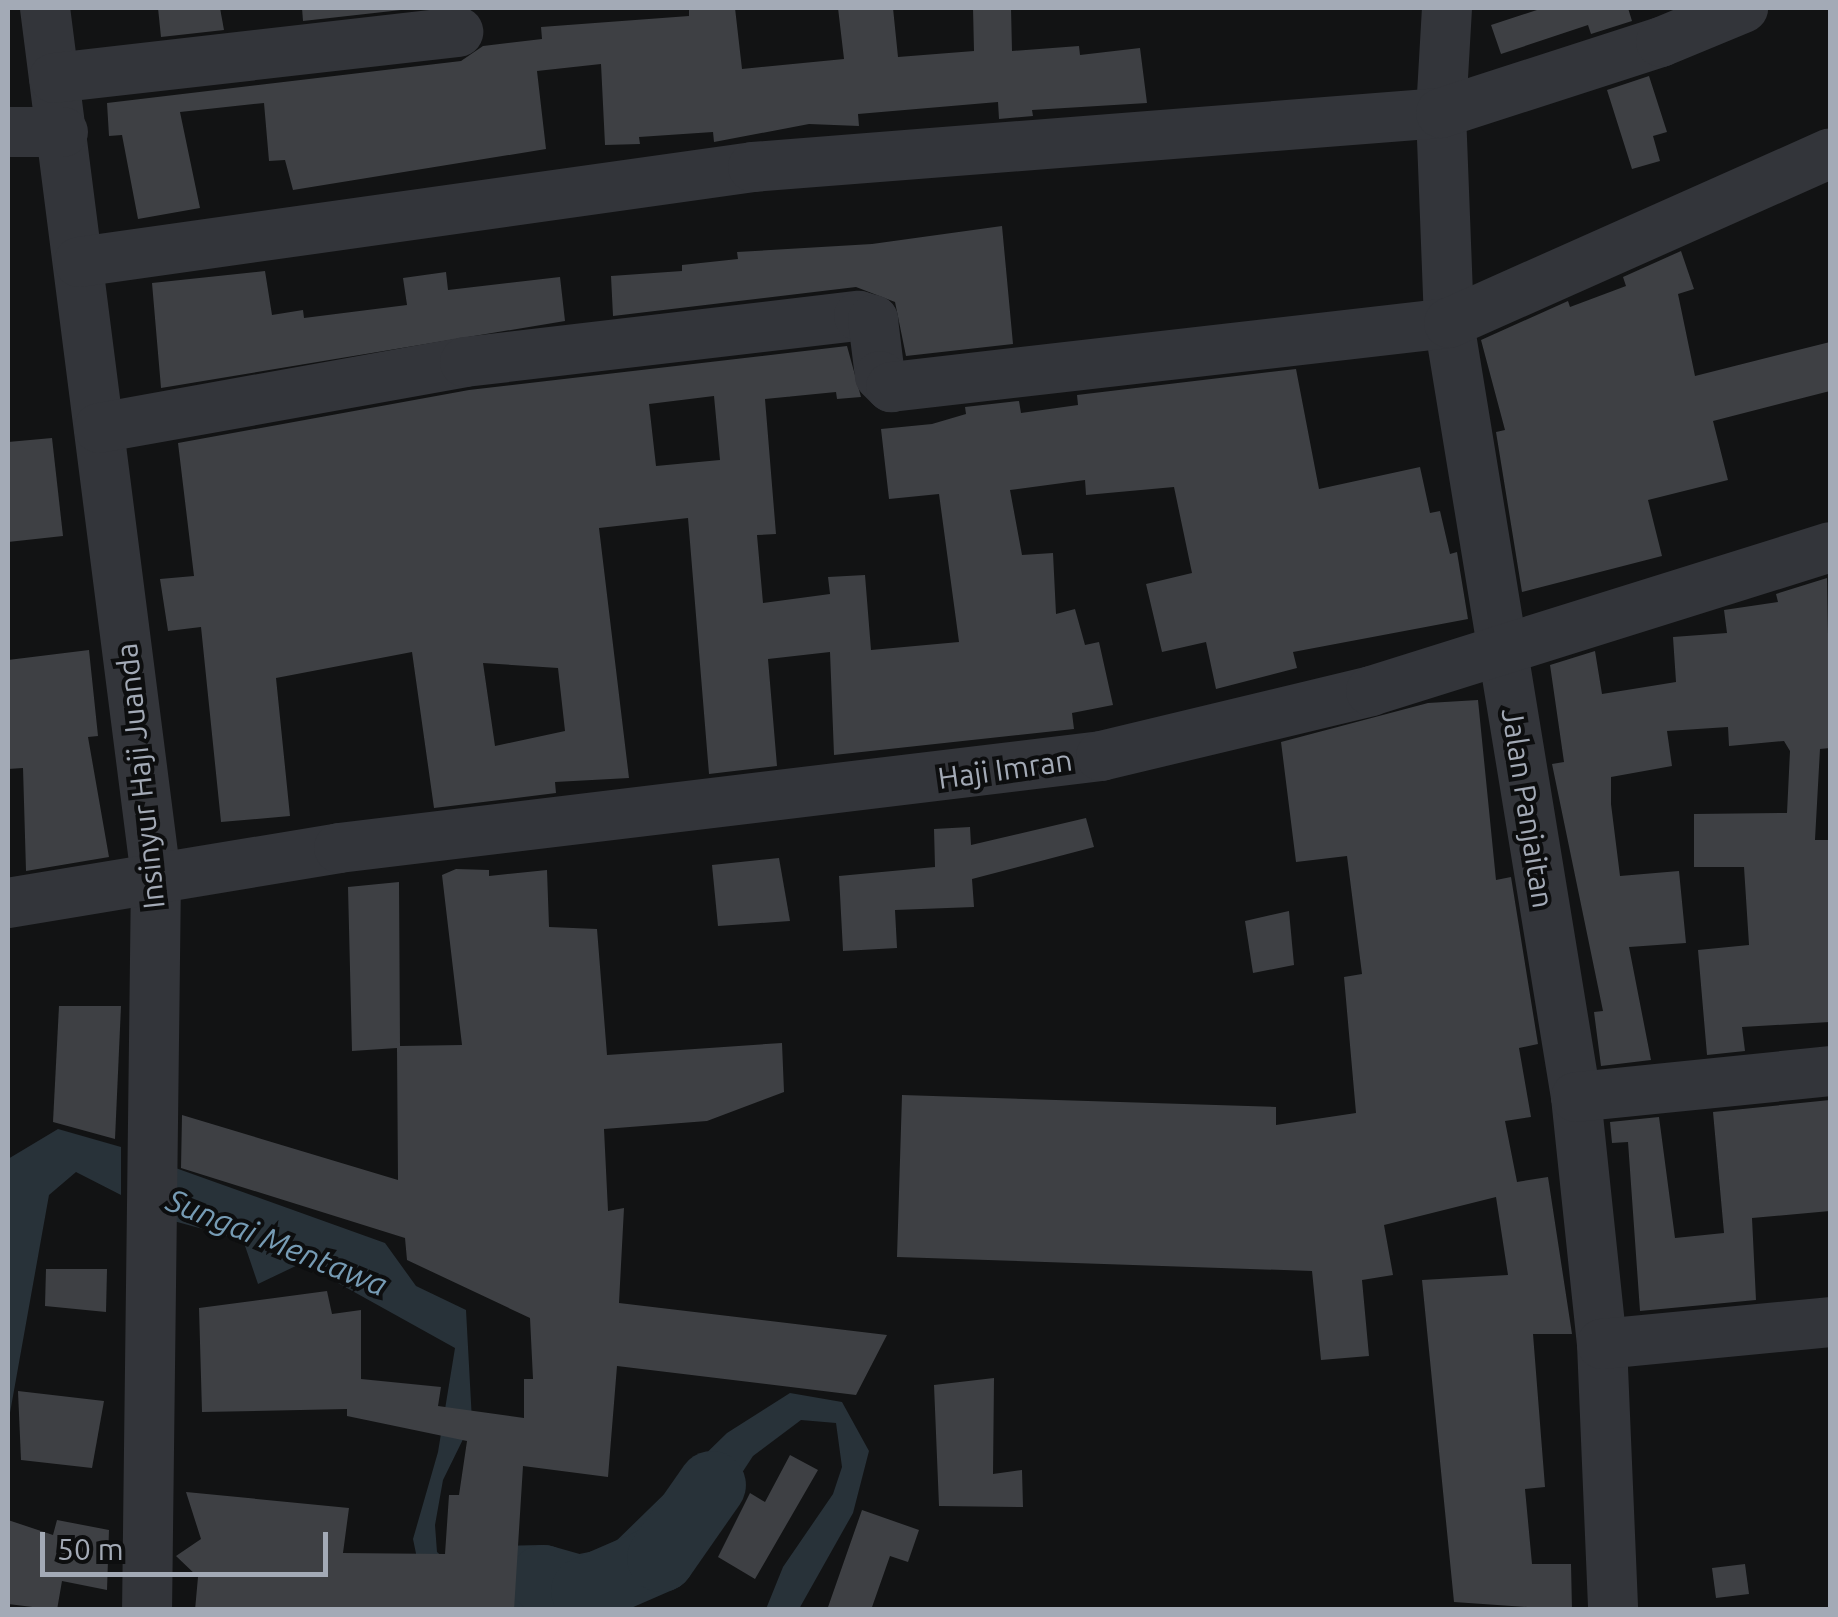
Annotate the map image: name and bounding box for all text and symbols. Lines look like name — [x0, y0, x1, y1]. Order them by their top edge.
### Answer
street label: Insinyur Haji Juanda — [108, 641, 172, 911]
street label: Jalan Panjaitan — [1494, 705, 1562, 911]
street label: Haji Imran — [936, 742, 1074, 796]
water label: Sungai Mentawa — [161, 1180, 393, 1304]
scale bar — [45, 1512, 332, 1574]
text: 50 m — [57, 1532, 124, 1566]

